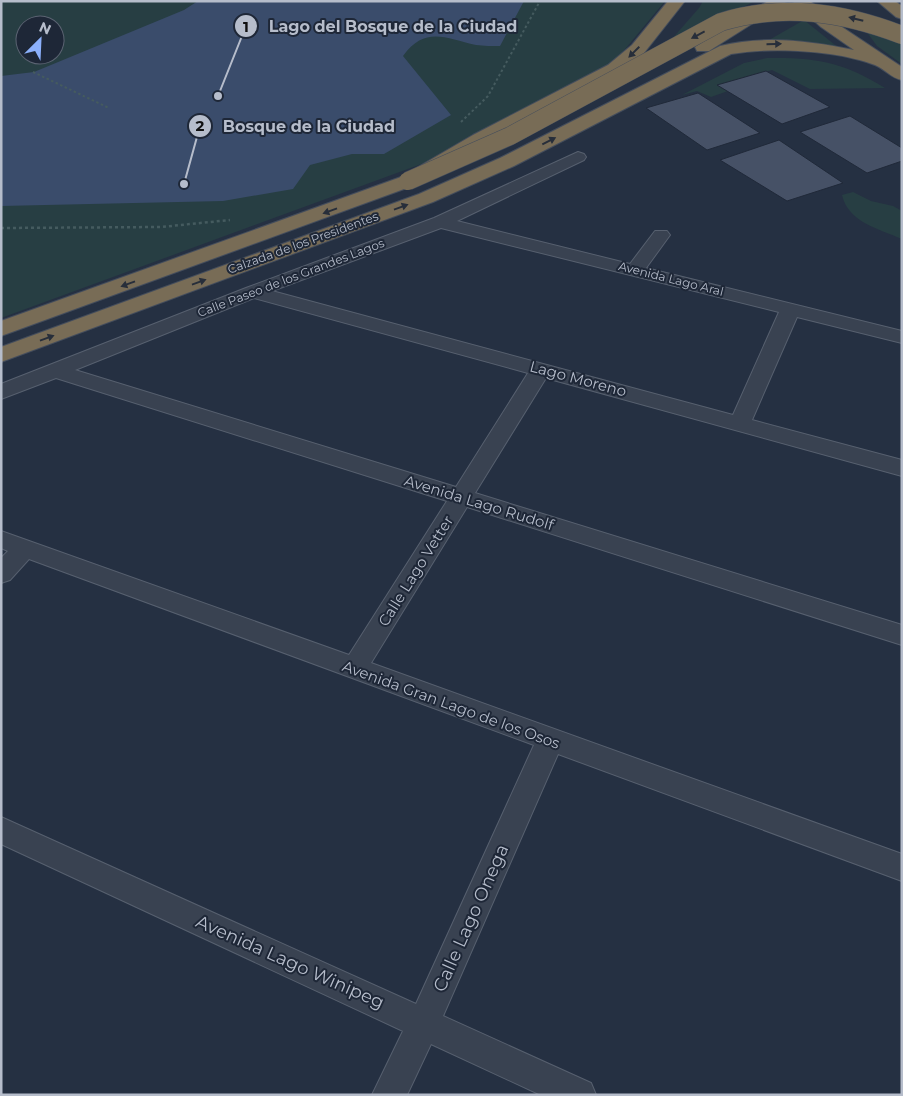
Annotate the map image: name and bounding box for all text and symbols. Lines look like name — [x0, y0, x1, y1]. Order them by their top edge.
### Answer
callout: Lago del Bosque de la Ciudad — [234, 11, 527, 42]
north arrow — [15, 15, 65, 65]
one-way arrow — [848, 15, 863, 23]
text: 1 — [243, 17, 249, 36]
text: Lago del Bosque de la Ciudad — [269, 17, 517, 36]
text: N — [36, 18, 54, 39]
one-way arrow — [692, 30, 705, 39]
one-way arrow — [766, 40, 782, 48]
one-way arrow — [628, 46, 640, 58]
callout: Bosque de la Ciudad — [188, 111, 405, 142]
text: 2 — [196, 116, 205, 135]
text: Bosque de la Ciudad — [223, 117, 395, 136]
one-way arrow — [542, 136, 556, 144]
one-way arrow — [394, 203, 409, 211]
street label: Calzada de los Presidentes — [225, 208, 380, 277]
one-way arrow — [322, 208, 337, 215]
street label: Calle Paseo de los Grandes Lagos — [195, 235, 386, 320]
street label: Avenida Lago Aral — [617, 258, 725, 299]
one-way arrow — [192, 278, 207, 286]
one-way arrow — [120, 281, 135, 288]
one-way arrow — [40, 334, 55, 342]
street label: Lago Moreno — [528, 356, 629, 401]
street label: Avenida Lago Rudolf — [402, 471, 557, 535]
street label: Calle Lago Vetter — [374, 512, 457, 630]
street label: Avenida Gran Lago de los Osos — [340, 656, 563, 753]
street label: Calle Lago Onega — [429, 841, 513, 995]
street label: Avenida Lago Winipeg — [192, 910, 388, 1014]

